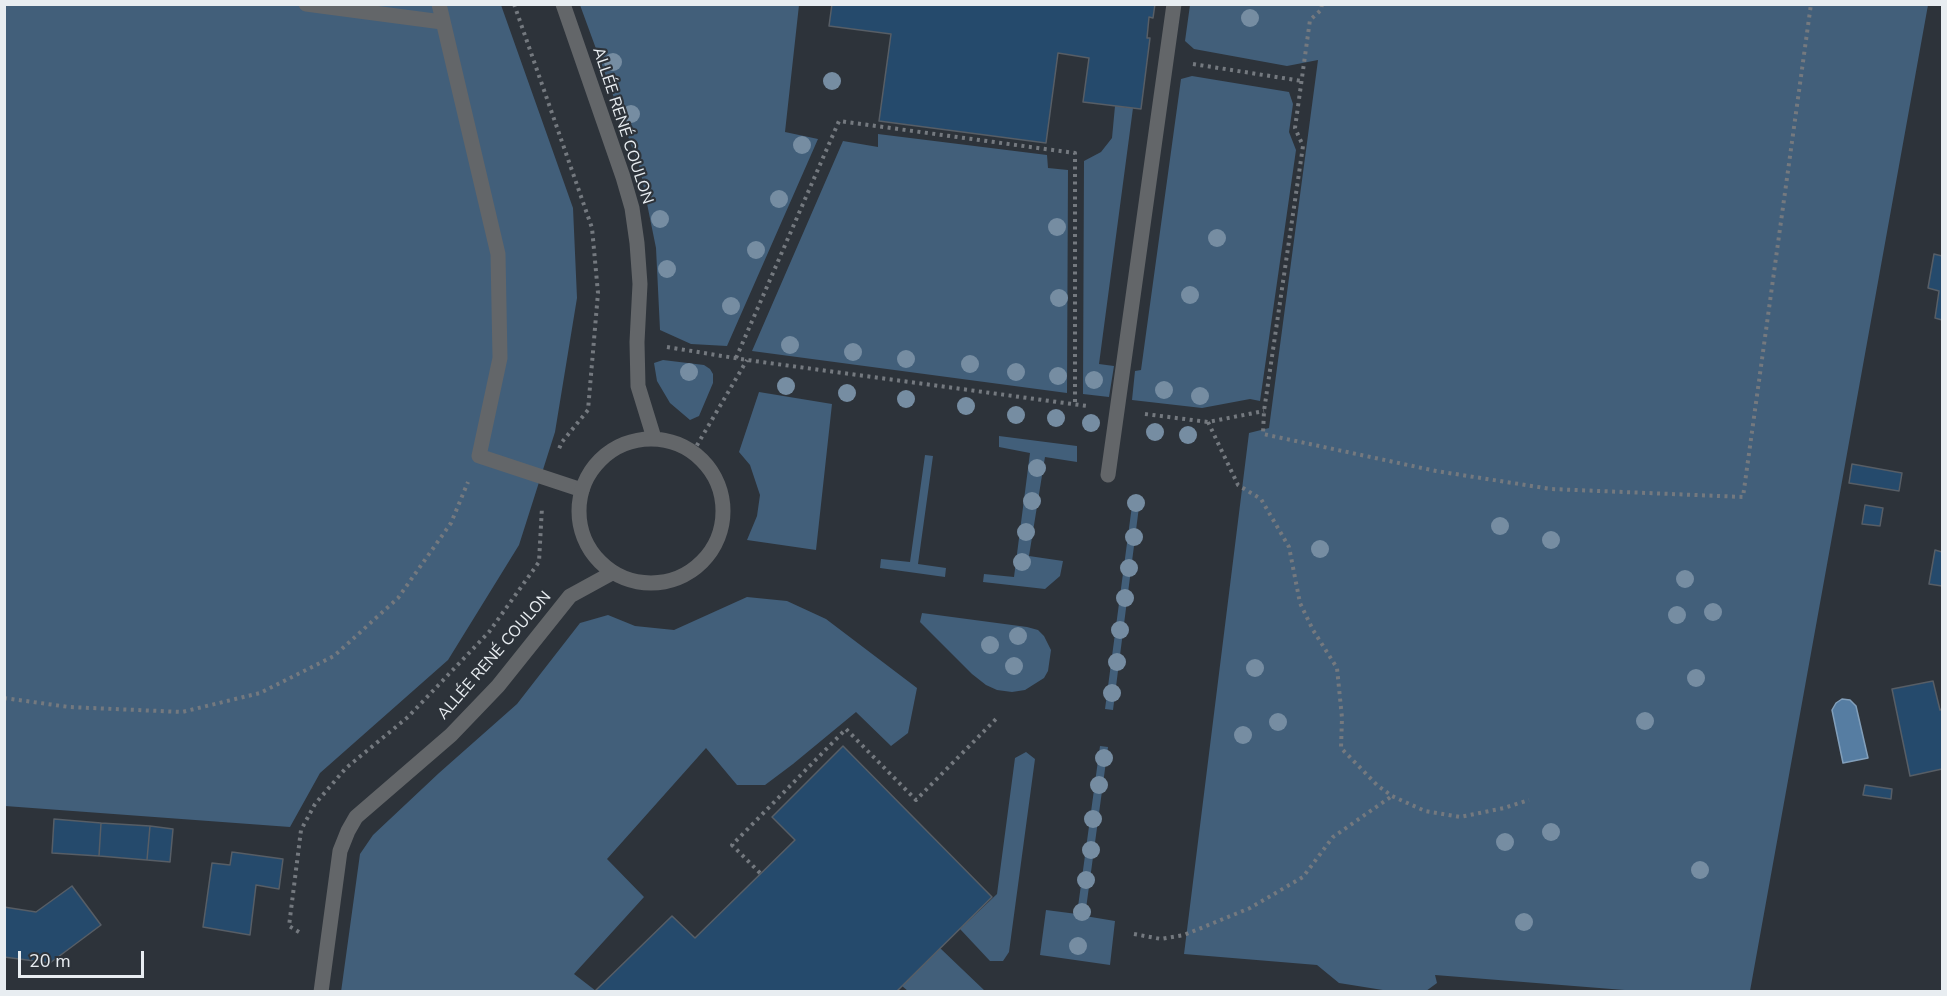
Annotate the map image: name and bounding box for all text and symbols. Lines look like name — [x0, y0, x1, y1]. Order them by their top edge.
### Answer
street label: ALLÉE RENÉ COULON — [588, 45, 656, 207]
street label: ALLÉE RENÉ COULON — [434, 588, 556, 724]
scale bar — [21, 939, 147, 977]
text: 20 m — [29, 949, 71, 973]

